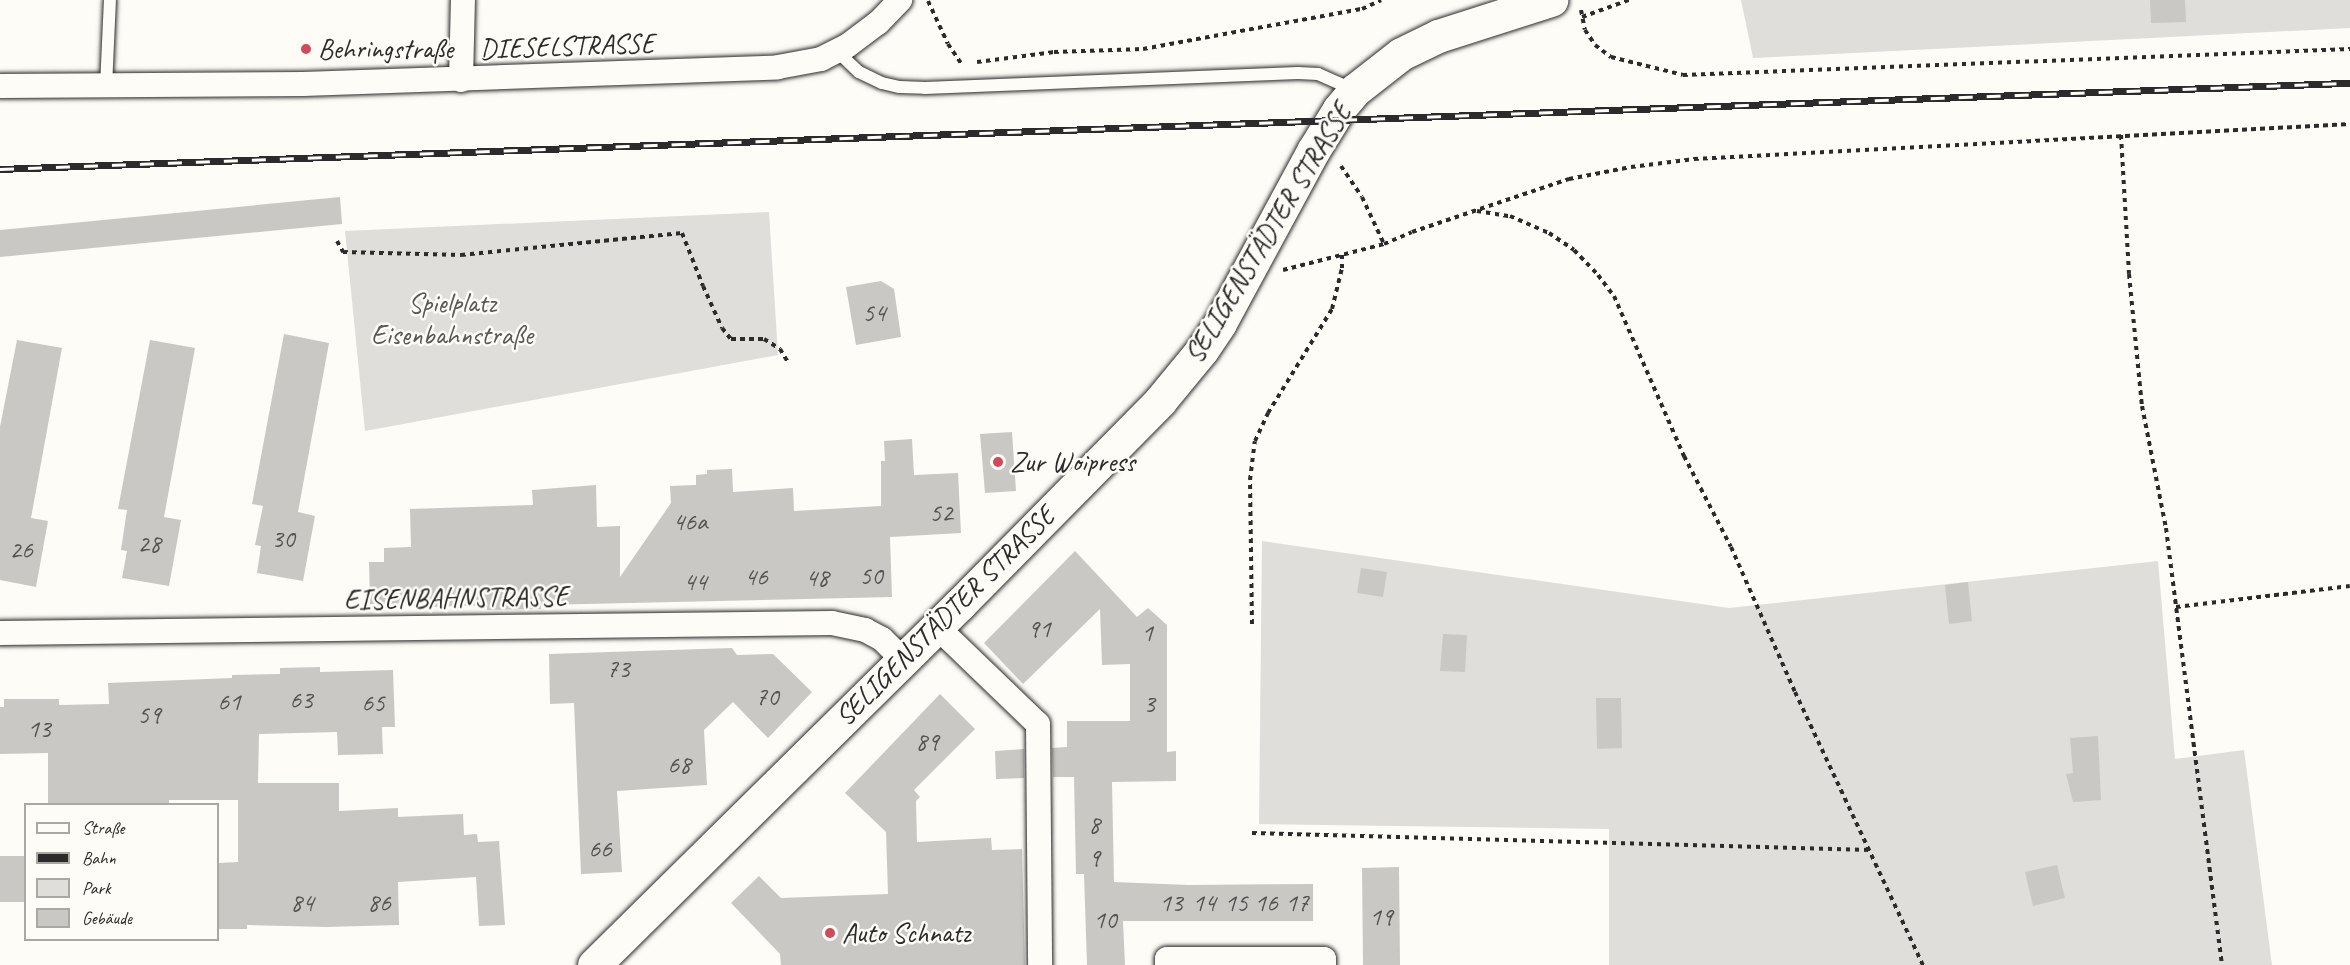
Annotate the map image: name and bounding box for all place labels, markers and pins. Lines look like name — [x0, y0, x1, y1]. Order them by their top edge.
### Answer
place label: Behringstraße — [318, 32, 453, 66]
marker: Behringstraße — [299, 42, 313, 56]
place label: Zur Woipress — [1010, 445, 1135, 479]
marker: Zur Woipress — [991, 455, 1005, 469]
place label: Auto Schnatz — [842, 916, 971, 950]
marker: Auto Schnatz — [823, 926, 837, 940]

